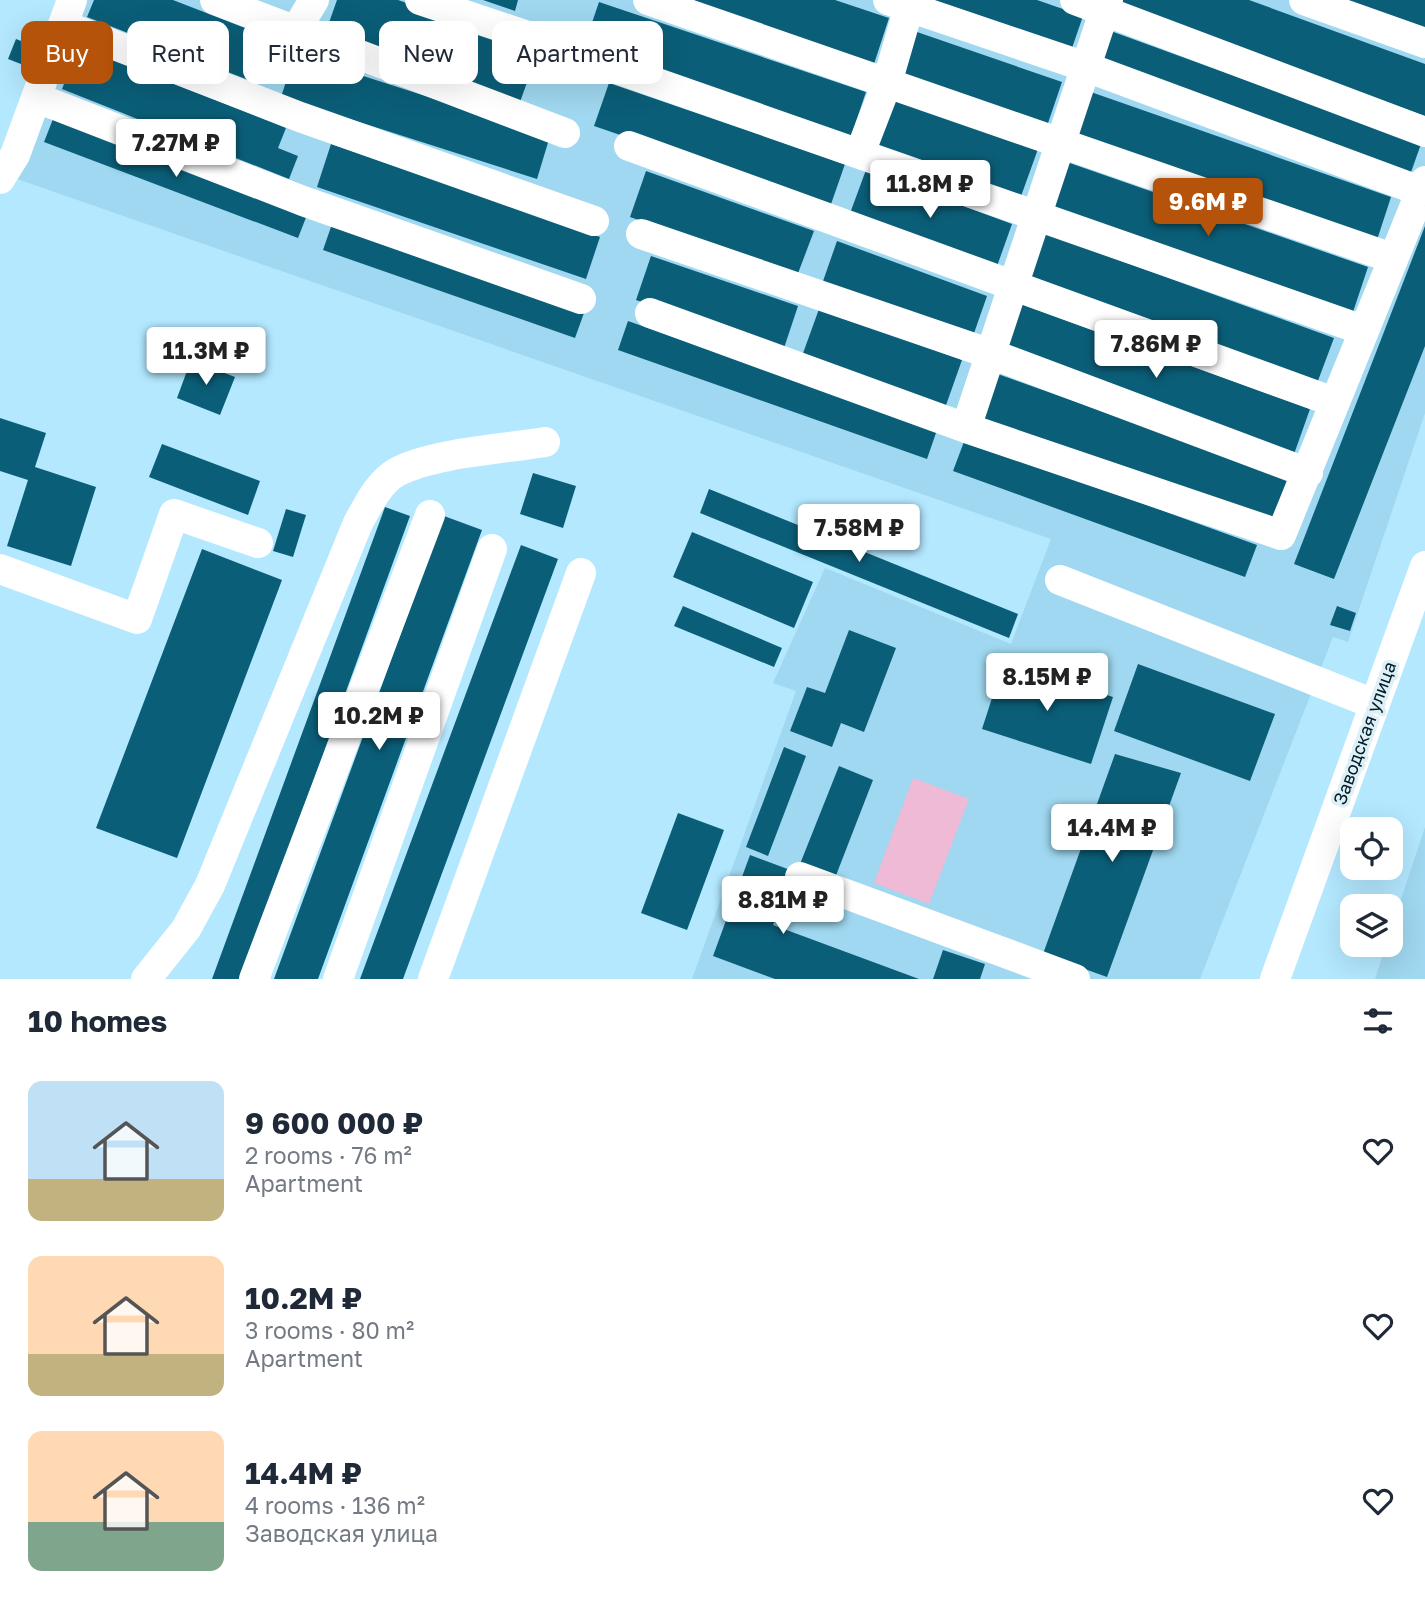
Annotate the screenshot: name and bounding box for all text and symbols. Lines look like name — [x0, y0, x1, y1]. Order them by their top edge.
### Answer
chip: Buy — [21, 21, 113, 84]
chip: Rent — [127, 21, 229, 84]
chip: Filters — [243, 21, 365, 84]
chip: New — [379, 21, 478, 84]
chip: Apartment — [492, 21, 663, 84]
pin: 7.27M ₽ — [111, 120, 241, 179]
text: 7.27M ₽ — [132, 128, 220, 156]
pin: 11.8M ₽ — [865, 160, 995, 220]
text: 11.8M ₽ — [886, 169, 974, 197]
pin: 9.6M ₽ — [1151, 178, 1265, 238]
text: 9.6M ₽ — [1169, 187, 1247, 215]
pin: 7.86M ₽ — [1091, 320, 1221, 380]
pin: 11.3M ₽ — [141, 328, 271, 387]
text: 7.86M ₽ — [1111, 329, 1201, 357]
text: 11.3M ₽ — [163, 336, 249, 364]
pin: 7.58M ₽ — [794, 504, 924, 564]
text: 7.58M ₽ — [814, 513, 904, 541]
pin: 8.15M ₽ — [982, 654, 1112, 713]
street label: Заводская улица — [1328, 658, 1400, 808]
text: 8.15M ₽ — [1002, 662, 1092, 690]
pin: 10.2M ₽ — [314, 692, 444, 752]
text: 10.2M ₽ — [334, 701, 424, 729]
pin: 14.4M ₽ — [1047, 804, 1177, 864]
text: 14.4M ₽ — [1067, 813, 1157, 841]
map controls — [1340, 817, 1403, 957]
button: locate — [1340, 817, 1403, 880]
pin: 8.81M ₽ — [718, 876, 848, 936]
text: 8.81M ₽ — [738, 885, 828, 913]
button: layers — [1340, 894, 1403, 957]
icon: filters — [1359, 1002, 1397, 1040]
text: 10 homes — [28, 1003, 167, 1039]
text: 9 600 000 ₽ — [245, 1105, 423, 1141]
icon: home — [84, 1109, 168, 1193]
icon: heart — [1359, 1132, 1397, 1170]
text: 2 rooms · 76 m² — [245, 1141, 412, 1169]
text: Apartment — [245, 1169, 363, 1197]
text: 10.2M ₽ — [245, 1280, 362, 1316]
icon: home — [84, 1284, 168, 1368]
icon: heart — [1359, 1307, 1397, 1345]
text: 3 rooms · 80 m² — [245, 1316, 414, 1344]
text: Apartment — [245, 1344, 363, 1372]
text: 14.4M ₽ — [245, 1455, 362, 1491]
icon: home — [84, 1459, 168, 1543]
icon: heart — [1359, 1482, 1397, 1520]
text: 4 rooms · 136 m² — [245, 1491, 425, 1519]
text: Заводская улица — [245, 1519, 438, 1547]

